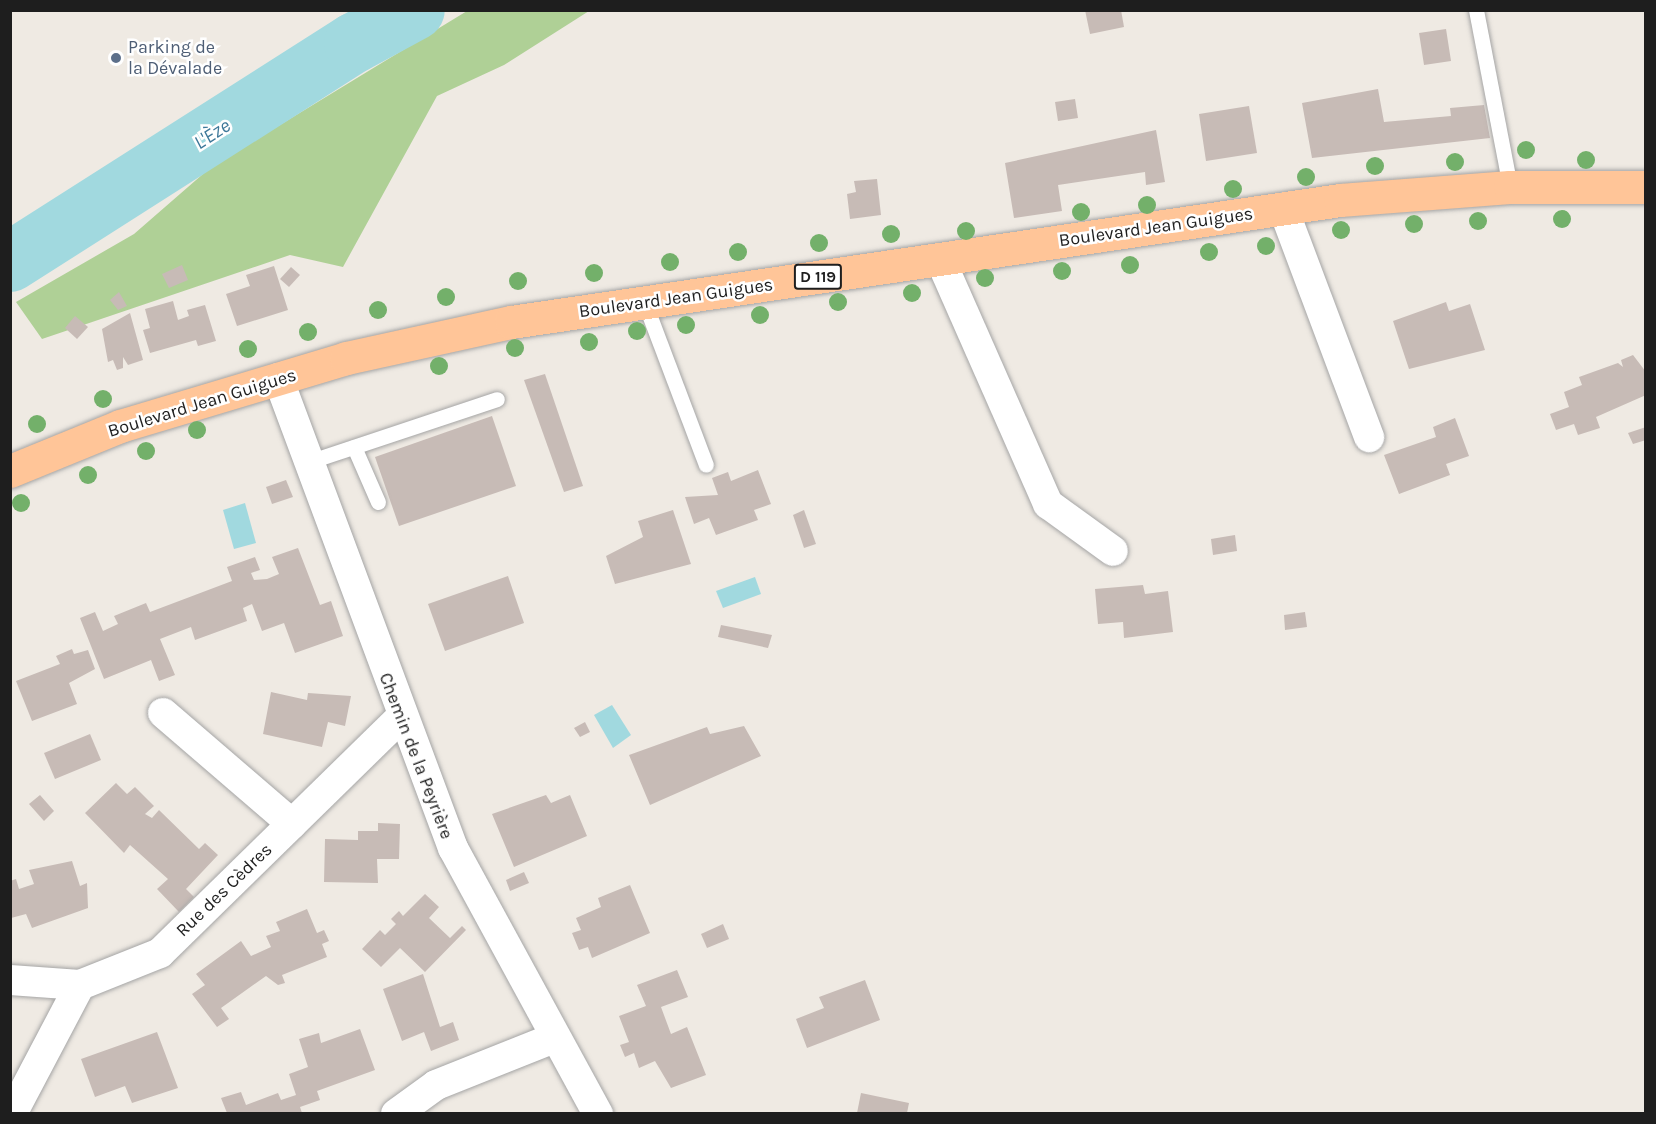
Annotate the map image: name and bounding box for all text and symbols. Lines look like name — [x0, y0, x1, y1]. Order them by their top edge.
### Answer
place label: Parking de la Dévalade — [128, 37, 222, 80]
marker: Parking de la Dévalade — [109, 51, 123, 65]
water label: L'Èze — [189, 113, 235, 155]
street label: Boulevard Jean Guigues — [1058, 203, 1254, 251]
road number: D 119 — [792, 264, 844, 290]
street label: Boulevard Jean Guigues — [578, 274, 774, 322]
street label: Boulevard Jean Guigues — [105, 364, 299, 442]
street label: Chemin de la Peyrière — [374, 670, 458, 842]
street label: Rue des Cèdres — [171, 839, 277, 941]

